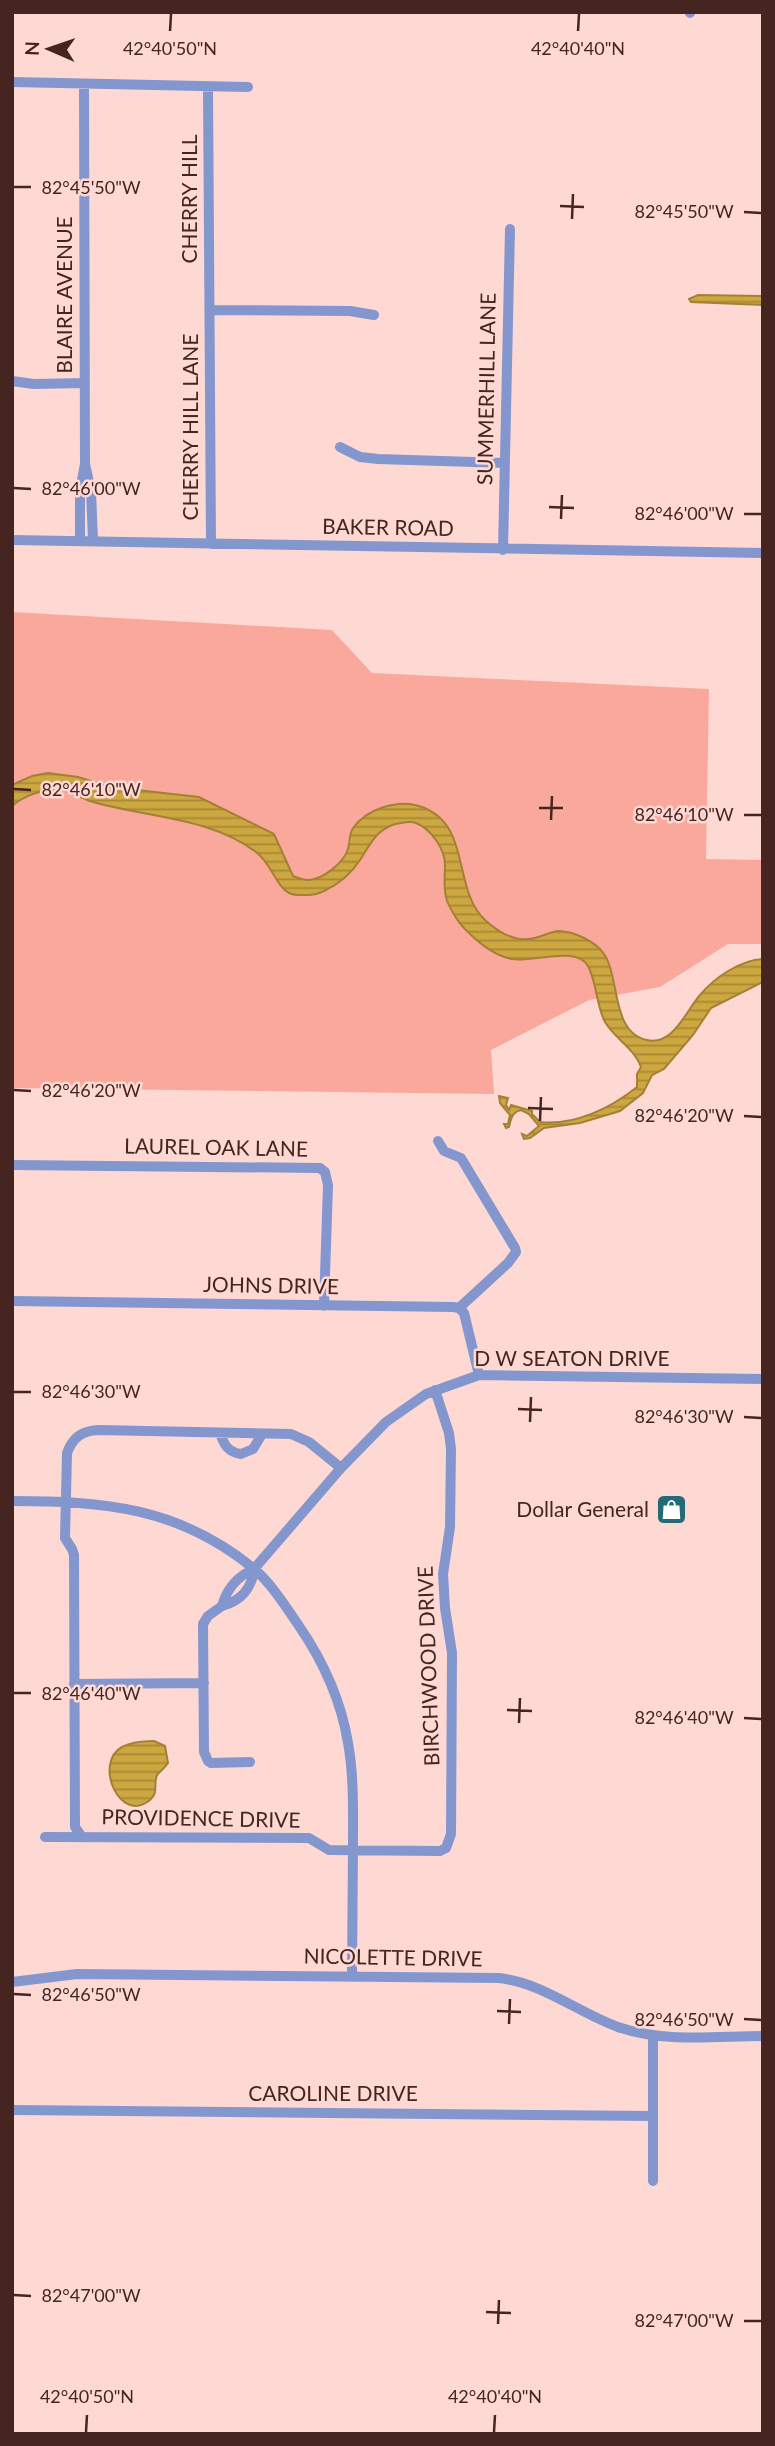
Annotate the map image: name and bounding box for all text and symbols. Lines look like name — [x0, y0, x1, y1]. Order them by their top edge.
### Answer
north arrow — [14, 14, 84, 84]
text: 42°40'50"N — [123, 37, 217, 59]
text: 42°40'40"N — [531, 37, 625, 59]
text: N — [20, 41, 43, 56]
street label: CHERRY HILL — [176, 134, 201, 264]
text: 82°45'50"W — [41, 176, 141, 198]
text: 82°45'50"W — [634, 200, 734, 222]
street label: BLAIRE AVENUE — [51, 216, 76, 374]
street label: SUMMERHILL LANE — [471, 293, 500, 485]
street label: CHERRY HILL LANE — [177, 334, 202, 520]
text: 82°46'00"W — [41, 477, 141, 499]
text: 82°46'00"W — [634, 502, 734, 524]
street label: BAKER ROAD — [322, 513, 454, 540]
text: 82°46'10"W — [41, 778, 141, 800]
text: 82°46'10"W — [634, 803, 734, 825]
text: 82°46'20"W — [41, 1079, 141, 1101]
text: 82°46'20"W — [634, 1104, 734, 1126]
street label: LAUREL OAK LANE — [124, 1132, 308, 1161]
street label: JOHNS DRIVE — [203, 1271, 339, 1298]
street label: D W SEATON DRIVE — [474, 1345, 670, 1370]
text: 82°46'30"W — [41, 1380, 141, 1402]
text: 82°46'30"W — [634, 1405, 734, 1427]
shop icon: Dollar General — [655, 1493, 689, 1527]
place label: Dollar General — [516, 1496, 649, 1521]
street label: BIRCHWOOD DRIVE — [412, 1565, 443, 1767]
text: 82°46'40"W — [41, 1682, 141, 1704]
text: 82°46'40"W — [634, 1706, 734, 1728]
street label: PROVIDENCE DRIVE — [101, 1803, 301, 1832]
street label: NICOLETTE DRIVE — [303, 1942, 483, 1971]
text: 82°46'50"W — [41, 1983, 141, 2005]
text: 82°46'50"W — [634, 2008, 734, 2030]
street label: CAROLINE DRIVE — [248, 2080, 418, 2105]
text: 82°47'00"W — [41, 2284, 141, 2306]
text: 82°47'00"W — [634, 2309, 734, 2331]
text: 42°40'50"N — [40, 2385, 134, 2407]
text: 42°40'40"N — [448, 2385, 542, 2407]

